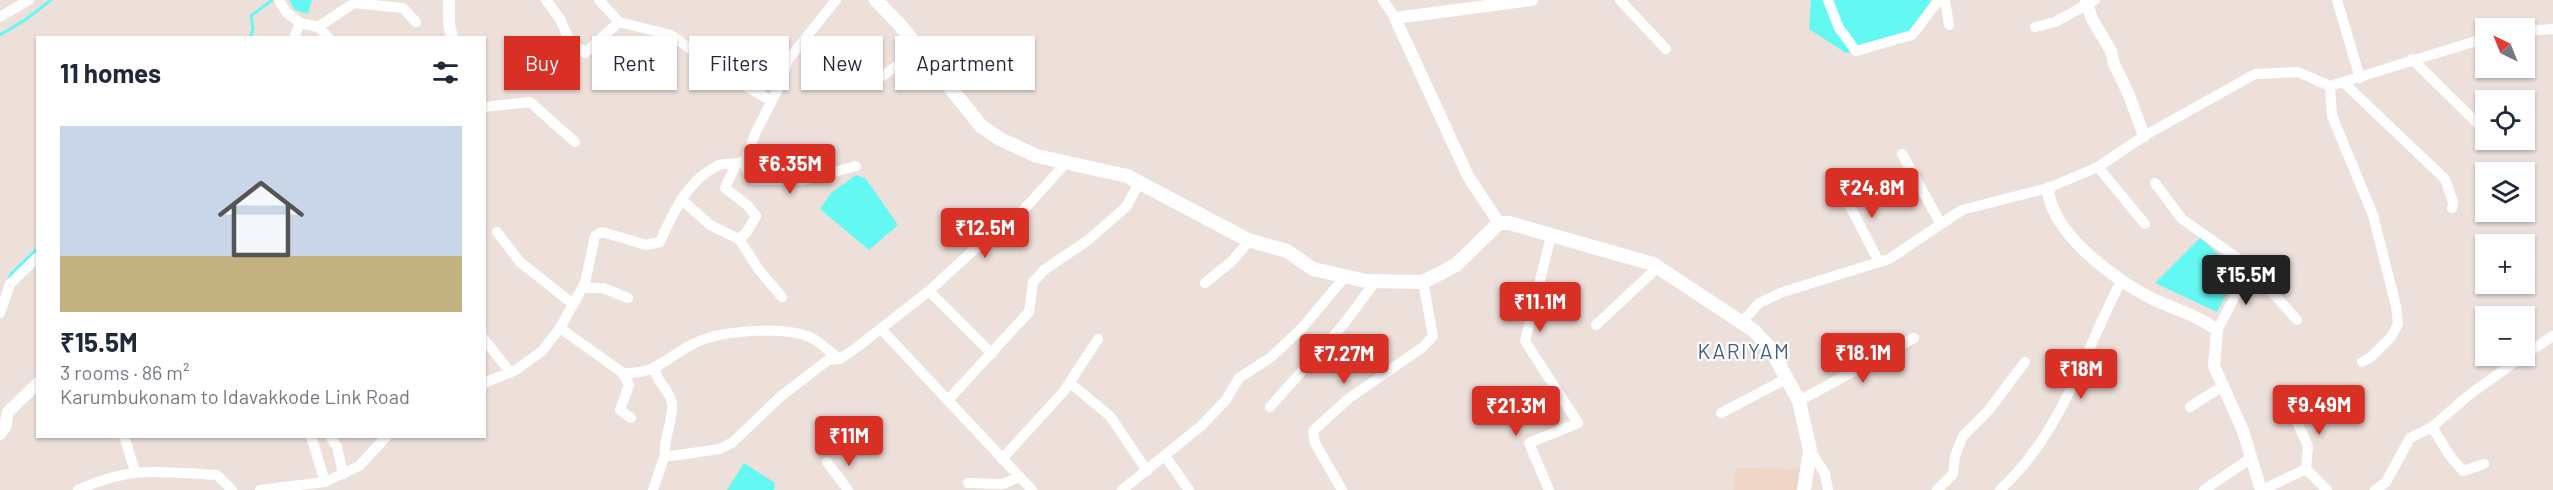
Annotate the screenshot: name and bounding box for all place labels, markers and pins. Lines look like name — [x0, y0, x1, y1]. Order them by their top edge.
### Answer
pin: ₹6.35M — [741, 144, 839, 195]
pin: ₹24.8M — [1823, 168, 1921, 219]
pin: ₹12.5M — [936, 208, 1034, 259]
pin: ₹15.5M — [2197, 255, 2295, 306]
pin: ₹11.1M — [1491, 282, 1589, 333]
pin: ₹18.1M — [1814, 333, 1912, 384]
pin: ₹7.27M — [1295, 334, 1393, 385]
pin: ₹18M — [2045, 349, 2117, 400]
pin: ₹9.49M — [2270, 385, 2368, 436]
pin: ₹21.3M — [1467, 386, 1565, 437]
pin: ₹11M — [813, 416, 885, 467]

